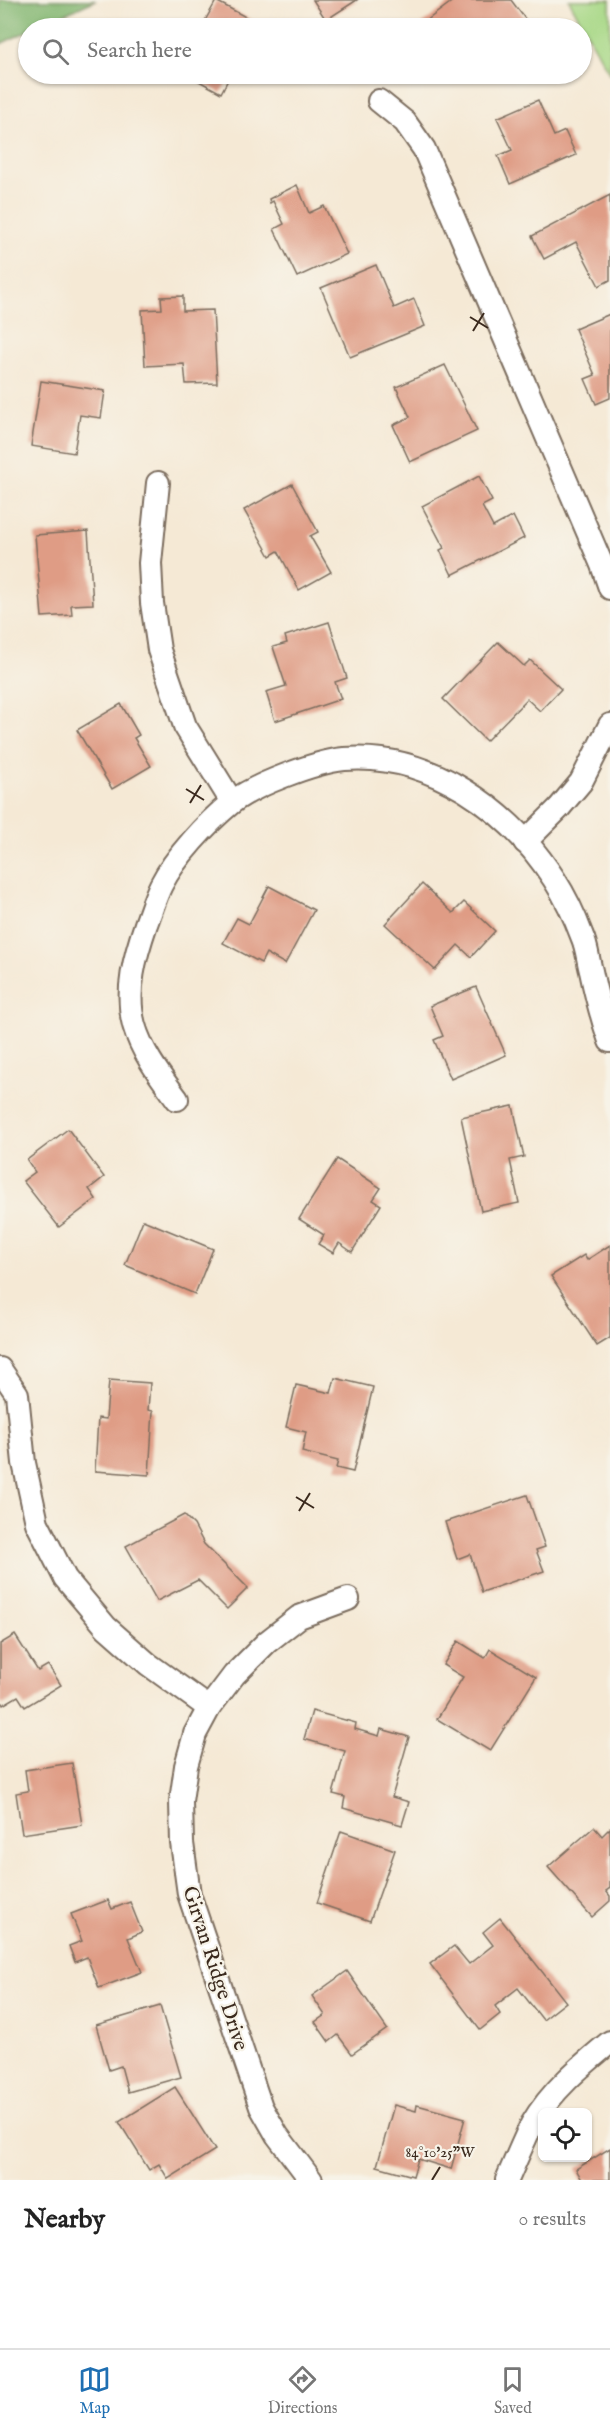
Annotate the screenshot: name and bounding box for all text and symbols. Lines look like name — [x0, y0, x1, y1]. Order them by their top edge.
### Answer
search box — [18, 18, 592, 84]
icon: search — [39, 35, 72, 68]
text: Search here — [87, 37, 192, 65]
street label: Girvan Ridge Drive — [175, 1883, 254, 2054]
map controls — [538, 2108, 592, 2162]
button: locate — [538, 2108, 592, 2162]
text: 84°10'25"W — [405, 2143, 475, 2162]
text: Nearby — [24, 2203, 105, 2236]
text: 0 results — [519, 2207, 586, 2232]
tab: Map — [78, 2363, 111, 2419]
tab: Directions — [268, 2363, 337, 2419]
tab: Saved — [494, 2363, 532, 2419]

